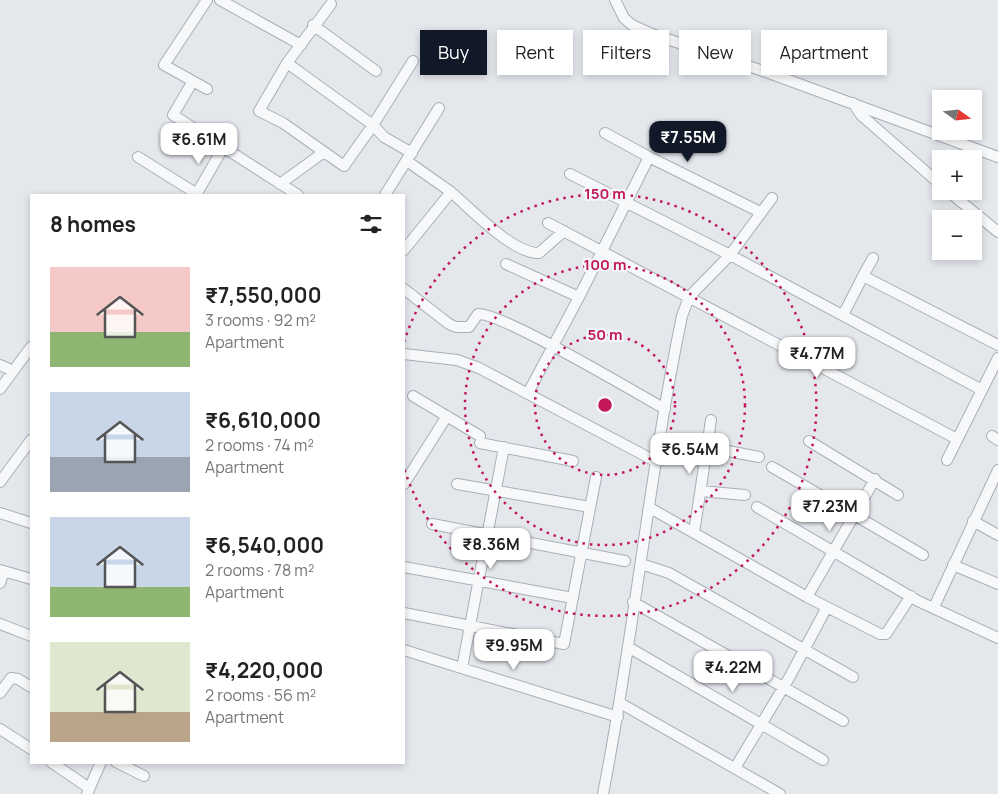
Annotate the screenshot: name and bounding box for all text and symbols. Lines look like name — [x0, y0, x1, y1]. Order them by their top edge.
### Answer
chip: Buy — [420, 30, 487, 75]
chip: Rent — [497, 30, 573, 75]
chip: Filters — [583, 30, 669, 75]
chip: New — [679, 30, 751, 75]
chip: Apartment — [761, 30, 887, 75]
north arrow — [932, 90, 982, 140]
map controls — [932, 90, 982, 260]
pin: ₹7.55M — [647, 120, 729, 163]
pin: ₹6.61M — [158, 122, 240, 165]
text: ₹7.55M — [660, 126, 716, 148]
text: ₹6.61M — [171, 128, 227, 150]
button: + — [932, 150, 982, 200]
text: 150 m — [584, 183, 626, 204]
text: 8 homes — [50, 210, 136, 238]
icon: filters — [357, 210, 385, 238]
button: − — [932, 210, 982, 260]
text: 100 m — [584, 254, 626, 275]
text: ₹7,550,000 — [205, 281, 321, 309]
icon: home — [90, 287, 150, 347]
text: 3 rooms · 92 m² — [205, 309, 316, 331]
text: 50 m — [587, 324, 623, 345]
text: Apartment — [205, 331, 284, 353]
pin: ₹4.77M — [776, 336, 858, 379]
text: ₹4.77M — [789, 342, 845, 364]
centre of rings — [596, 396, 614, 414]
text: ₹6,610,000 — [205, 406, 321, 434]
icon: home — [90, 412, 150, 472]
pin: ₹6.54M — [649, 432, 731, 475]
text: 2 rooms · 74 m² — [205, 434, 314, 456]
text: ₹6.54M — [661, 438, 719, 460]
text: Apartment — [205, 456, 284, 478]
pin: ₹7.23M — [789, 490, 871, 532]
text: ₹7.23M — [802, 495, 858, 517]
pin: ₹8.36M — [450, 528, 532, 570]
text: ₹6,540,000 — [205, 531, 324, 559]
text: ₹8.36M — [462, 533, 520, 555]
icon: home — [90, 537, 150, 597]
text: 2 rooms · 78 m² — [205, 559, 314, 581]
text: Apartment — [205, 581, 284, 603]
pin: ₹9.95M — [473, 628, 555, 671]
text: ₹9.95M — [485, 634, 543, 656]
pin: ₹4.22M — [692, 650, 774, 693]
text: ₹4,220,000 — [205, 656, 323, 684]
text: ₹4.22M — [705, 656, 761, 678]
icon: home — [90, 662, 150, 722]
text: 2 rooms · 56 m² — [205, 684, 316, 706]
text: Apartment — [205, 706, 284, 728]

